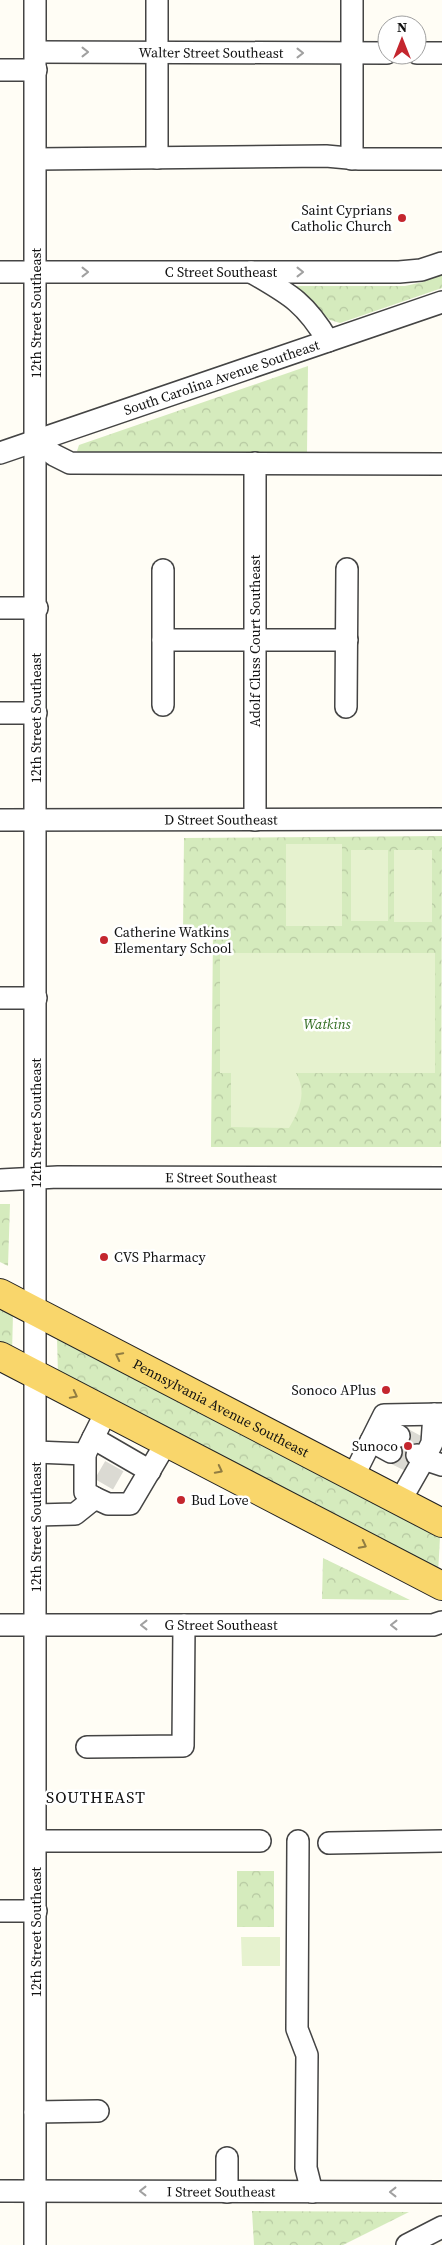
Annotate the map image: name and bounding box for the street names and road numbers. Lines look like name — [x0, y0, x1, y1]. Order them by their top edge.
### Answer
street label: Walter Street Southeast — [139, 42, 284, 63]
street label: 12th Street Southeast — [26, 247, 46, 378]
street label: C Street Southeast — [165, 262, 278, 282]
street label: South Carolina Avenue Southeast — [121, 335, 322, 420]
street label: Adolf Cluss Court Southeast — [245, 554, 265, 727]
street label: 12th Street Southeast — [26, 652, 46, 783]
street label: D Street Southeast — [164, 809, 278, 830]
street label: 12th Street Southeast — [26, 1057, 46, 1188]
street label: E Street Southeast — [165, 1167, 277, 1188]
street label: Pennsylvania Avenue Southeast — [129, 1354, 313, 1462]
street label: 12th Street Southeast — [26, 1461, 46, 1592]
street label: G Street Southeast — [165, 1615, 278, 1635]
street label: 12th Street Southeast — [26, 1866, 46, 1997]
street label: I Street Southeast — [167, 2181, 276, 2202]

